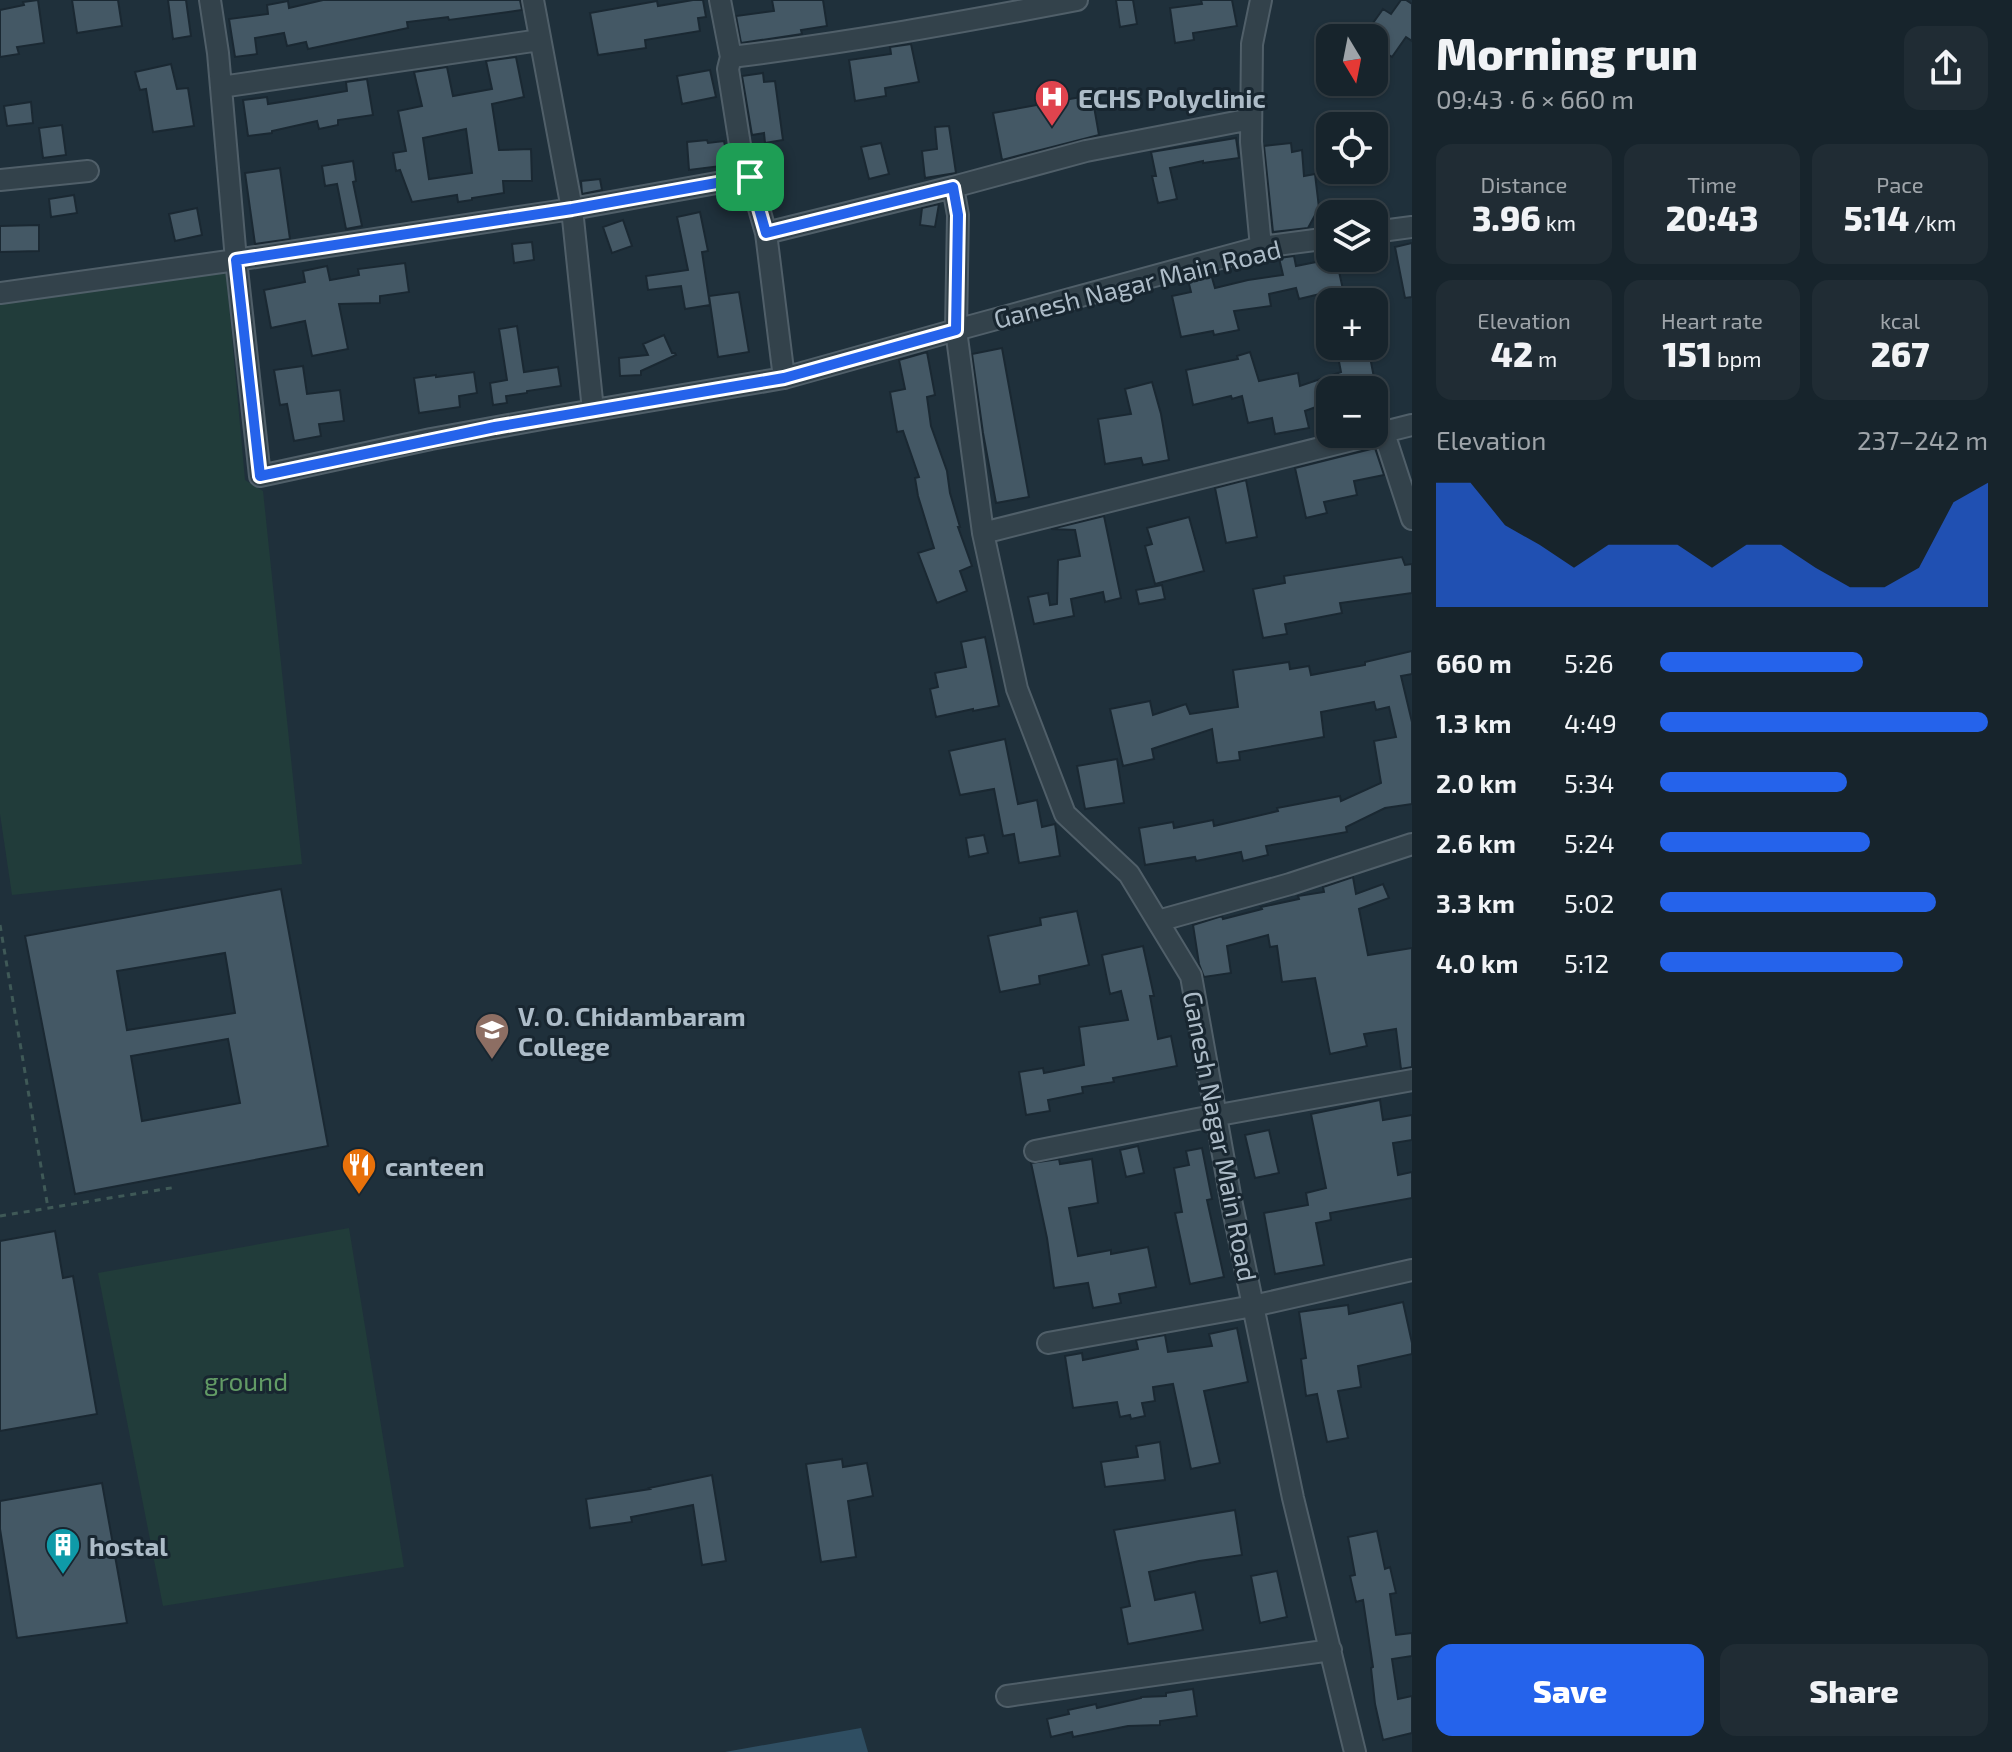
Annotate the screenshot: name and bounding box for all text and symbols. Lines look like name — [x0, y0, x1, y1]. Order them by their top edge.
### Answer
north arrow — [1316, 24, 1388, 96]
map controls — [1316, 24, 1388, 448]
text: Morning run — [1436, 26, 1698, 79]
button: share — [1904, 26, 1988, 110]
hospital icon: ECHS Polyclinic — [1033, 78, 1071, 128]
place label: ECHS Polyclinic — [1078, 82, 1266, 114]
text: 09:43 · 6 × 660 m — [1436, 83, 1634, 114]
button: locate — [1316, 112, 1388, 184]
pin — [716, 143, 784, 211]
icon: arrive — [728, 155, 772, 199]
text: Distance — [1481, 171, 1567, 197]
text: Time — [1687, 171, 1737, 197]
text: Pace — [1876, 171, 1924, 197]
text: 3.96 — [1472, 197, 1541, 238]
text: 20:43 — [1666, 197, 1758, 238]
text: 5:14 — [1844, 197, 1909, 238]
button: layers — [1316, 200, 1388, 272]
text: km — [1541, 209, 1576, 235]
text: /km — [1909, 209, 1956, 235]
street label: Ganesh Nagar Main Road — [990, 232, 1284, 334]
button: + — [1316, 288, 1388, 360]
text: Elevation — [1477, 307, 1571, 333]
text: Heart rate — [1661, 307, 1763, 333]
text: kcal — [1880, 307, 1920, 333]
text: 42 — [1491, 333, 1533, 374]
text: 151 — [1662, 333, 1712, 374]
text: 267 — [1871, 333, 1929, 374]
text: m — [1533, 345, 1557, 371]
text: bpm — [1712, 345, 1762, 371]
button: − — [1316, 376, 1388, 448]
text: Elevation — [1436, 424, 1546, 455]
text: 237–242 m — [1857, 424, 1988, 455]
text: 660 m — [1436, 647, 1512, 678]
text: 5:26 — [1564, 647, 1614, 678]
text: 1.3 km — [1436, 707, 1511, 738]
text: 4:49 — [1564, 707, 1617, 738]
text: 2.0 km — [1436, 767, 1517, 798]
text: 5:34 — [1564, 767, 1615, 798]
text: 2.6 km — [1436, 827, 1516, 858]
text: 5:24 — [1564, 827, 1615, 858]
text: 3.3 km — [1436, 887, 1515, 918]
text: 5:02 — [1564, 887, 1614, 918]
text: 4.0 km — [1436, 947, 1518, 978]
text: 5:12 — [1564, 947, 1609, 978]
street label: Ganesh Nagar Main Road — [1178, 988, 1264, 1284]
place label: V. O. Chidambaram College — [518, 1000, 746, 1061]
school or university icon: V. O. Chidambaram College — [473, 1011, 511, 1061]
restaurant icon: canteen — [340, 1146, 378, 1196]
place label: canteen — [385, 1150, 484, 1181]
park label: ground — [204, 1365, 288, 1396]
building icon: hostal — [44, 1526, 82, 1576]
place label: hostal — [89, 1530, 168, 1561]
button: Save — [1436, 1644, 1704, 1736]
button: Share — [1720, 1644, 1988, 1736]

